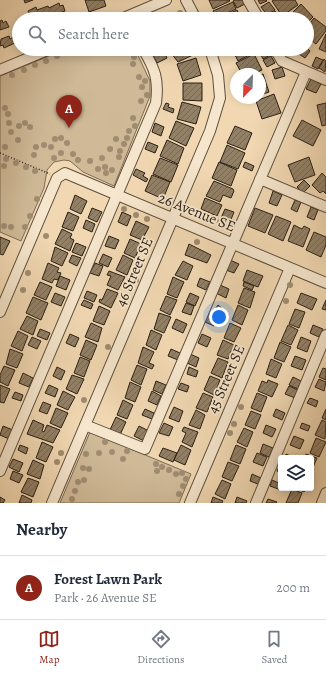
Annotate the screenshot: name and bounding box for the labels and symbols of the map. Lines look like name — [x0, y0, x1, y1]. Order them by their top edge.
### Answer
north arrow — [230, 68, 266, 104]
pin: A — [56, 95, 82, 128]
street label: 26 Avenue SE — [155, 187, 239, 237]
street label: 46 Street SE — [110, 234, 158, 310]
your location — [209, 307, 229, 327]
street label: 45 Street SE — [203, 342, 249, 416]

